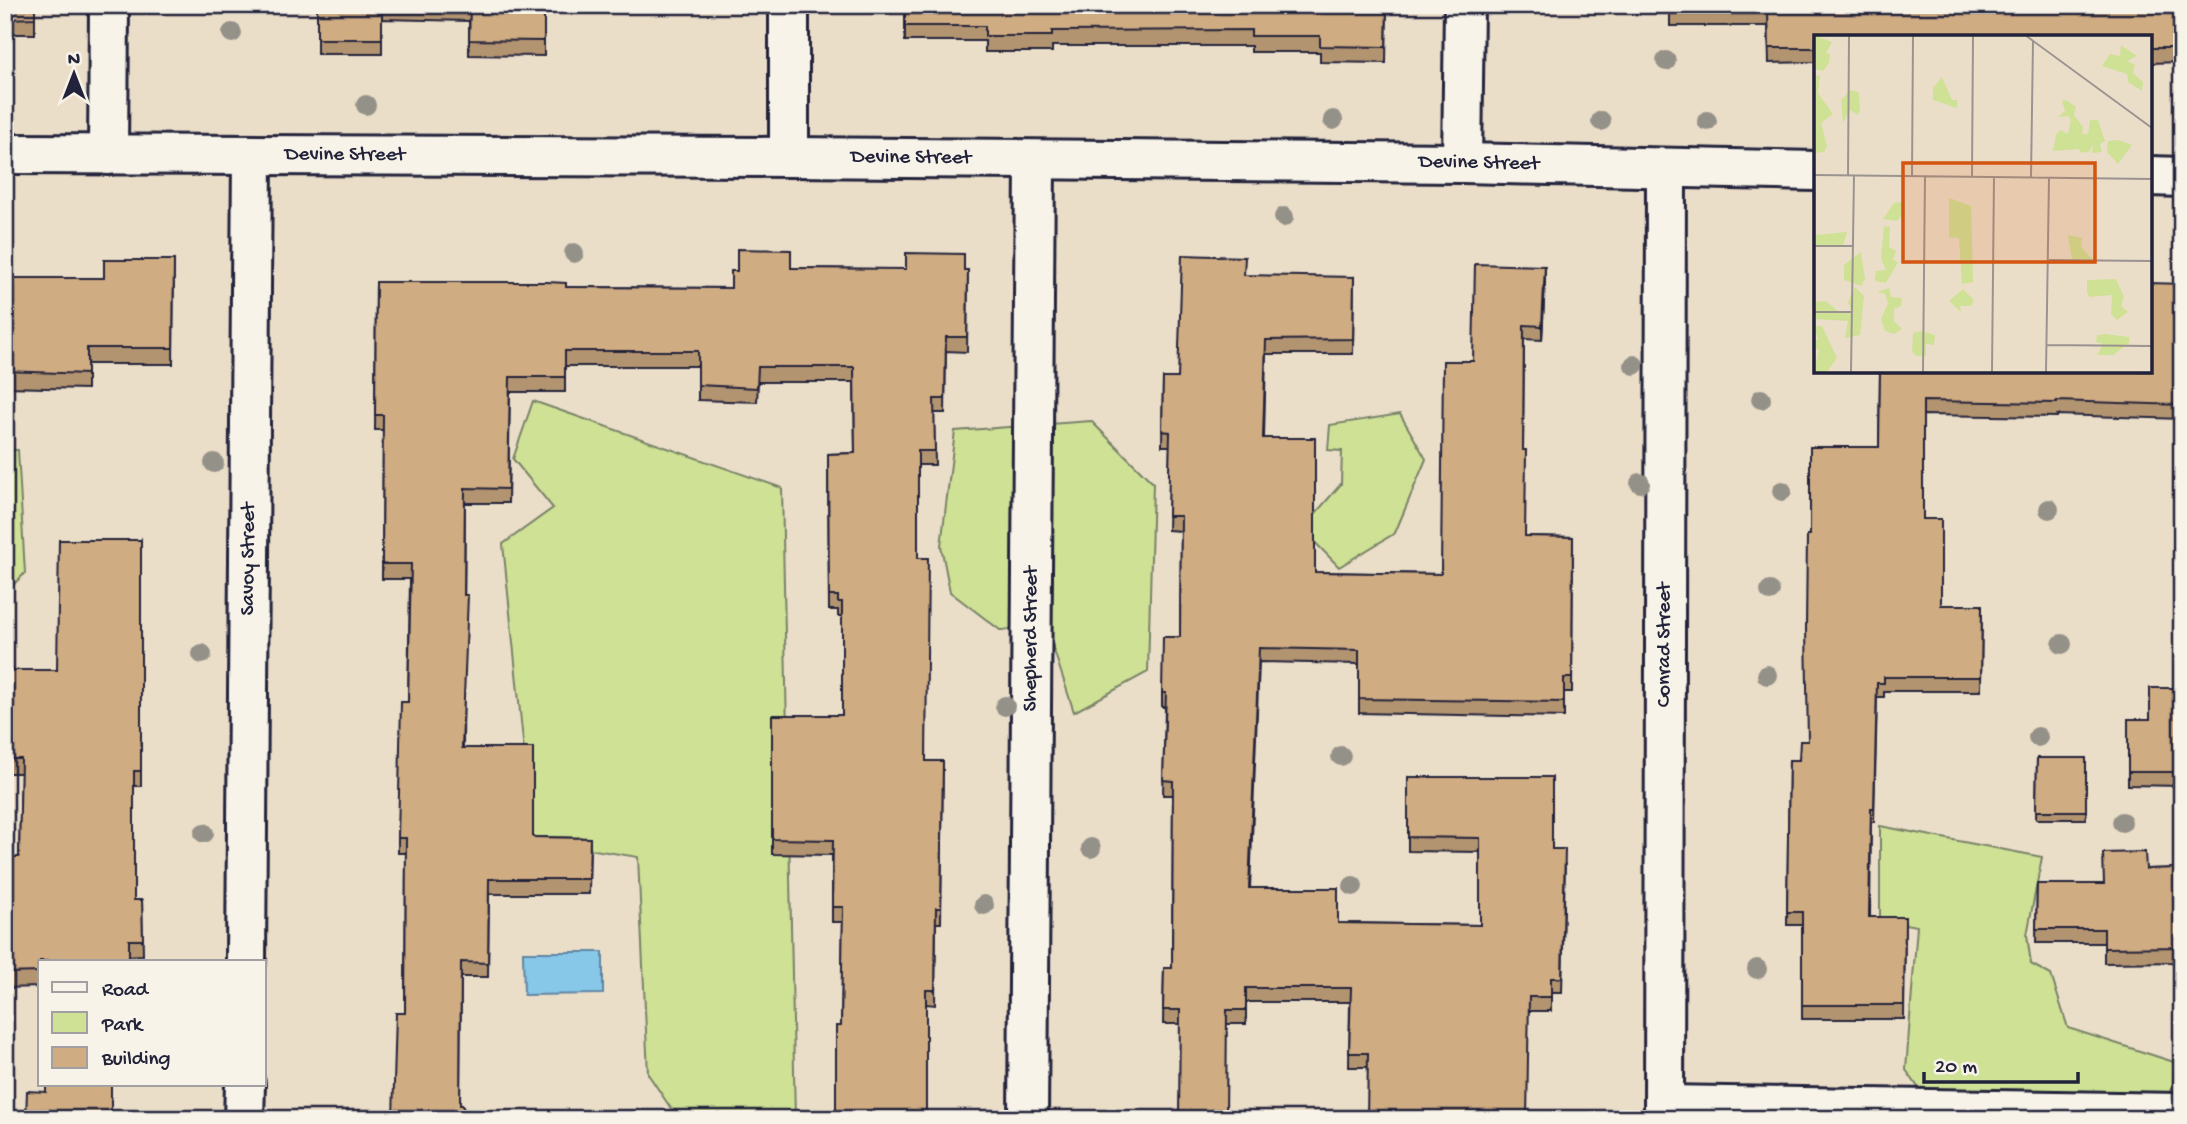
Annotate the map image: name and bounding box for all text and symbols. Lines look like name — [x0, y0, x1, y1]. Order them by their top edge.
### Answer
inset map — [1814, 35, 2152, 373]
north arrow — [38, 38, 108, 108]
text: N — [68, 49, 80, 72]
street label: Devine Street — [283, 143, 408, 168]
street label: Devine Street — [849, 145, 974, 171]
street label: Devine Street — [1417, 150, 1542, 177]
street label: Savoy Street — [236, 500, 262, 616]
street label: Shepherd Street — [1018, 564, 1045, 712]
street label: Conrad Street — [1652, 580, 1678, 707]
legend — [38, 960, 266, 1086]
text: Road — [102, 979, 150, 1004]
text: Park — [101, 1014, 145, 1039]
scale bar — [1924, 1040, 2078, 1084]
text: Building — [101, 1048, 171, 1073]
text: 20 m — [1935, 1056, 1977, 1081]

